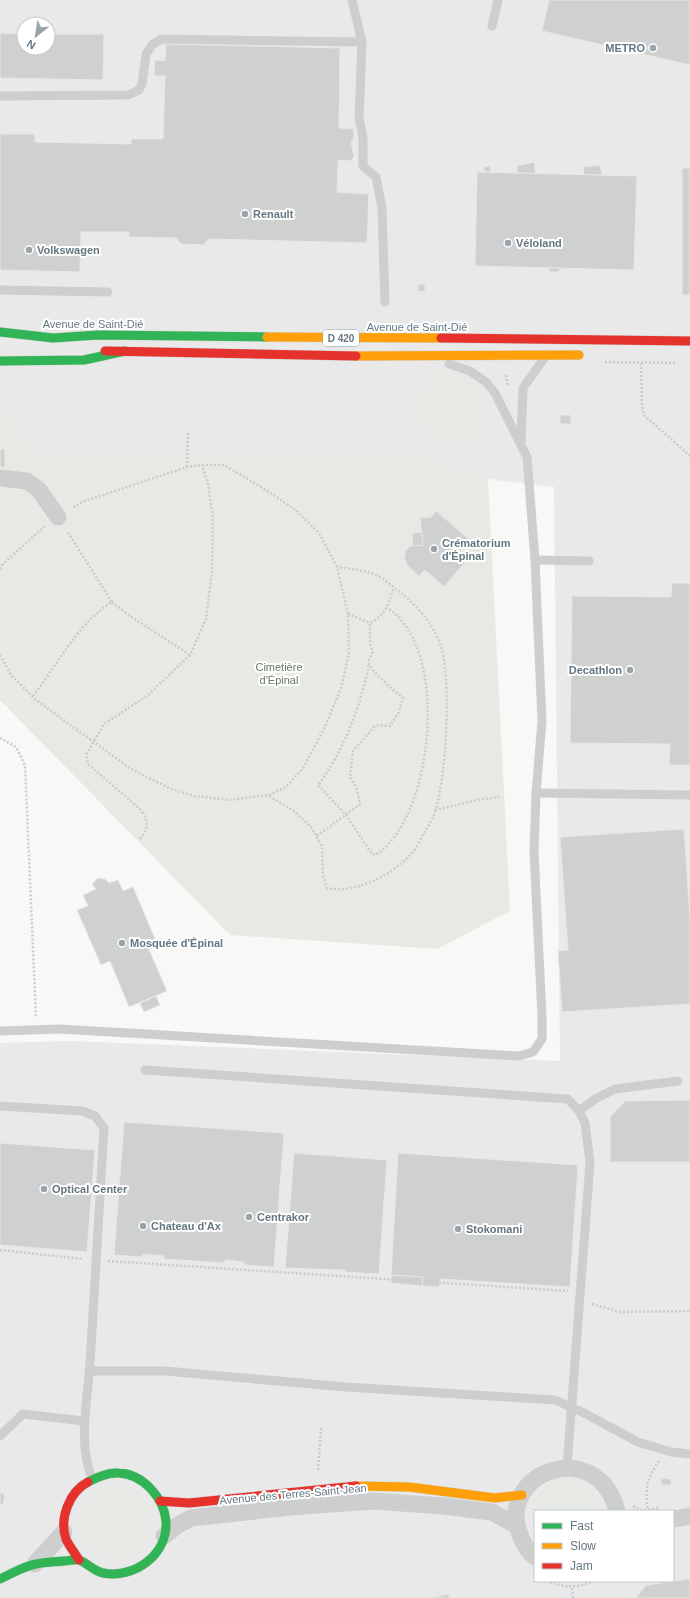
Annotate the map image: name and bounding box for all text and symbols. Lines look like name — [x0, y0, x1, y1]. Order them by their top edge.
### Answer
north arrow — [16, 16, 56, 56]
text: N — [25, 37, 37, 52]
place label: METRO — [605, 42, 645, 54]
marker: METRO — [648, 43, 658, 53]
place label: Renault — [253, 208, 294, 220]
marker: Renault — [240, 209, 250, 219]
place label: Véloland — [516, 237, 562, 249]
marker: Véloland — [503, 238, 513, 248]
place label: Volkswagen — [37, 244, 100, 256]
marker: Volkswagen — [24, 245, 34, 255]
street label: Avenue de Saint-Dié — [43, 318, 143, 330]
street label: Avenue de Saint-Dié — [367, 321, 467, 333]
road number: D 420 — [323, 330, 359, 346]
place label: Crématorium d'Épinal — [442, 537, 511, 562]
marker: Crématorium d'Épinal — [429, 544, 439, 554]
park label: Cimetière d'Épinal — [255, 661, 303, 686]
place label: Decathlon — [569, 664, 622, 676]
marker: Decathlon — [625, 665, 635, 675]
place label: Mosquée d'Épinal — [130, 937, 223, 949]
marker: Mosquée d'Épinal — [117, 938, 127, 948]
place label: Optical Center — [52, 1183, 128, 1195]
marker: Optical Center — [39, 1184, 49, 1194]
place label: Centrakor — [257, 1211, 310, 1223]
marker: Centrakor — [244, 1212, 254, 1222]
place label: Chateau d'Ax — [151, 1220, 222, 1232]
marker: Chateau d'Ax — [138, 1221, 148, 1231]
place label: Stokomani — [466, 1223, 522, 1235]
marker: Stokomani — [453, 1224, 463, 1234]
street label: Avenue des Terres-Saint-Jean — [219, 1482, 367, 1506]
legend — [534, 1510, 674, 1582]
text: Fast — [570, 1519, 594, 1533]
text: Slow — [570, 1539, 596, 1553]
text: Jam — [570, 1559, 593, 1573]

